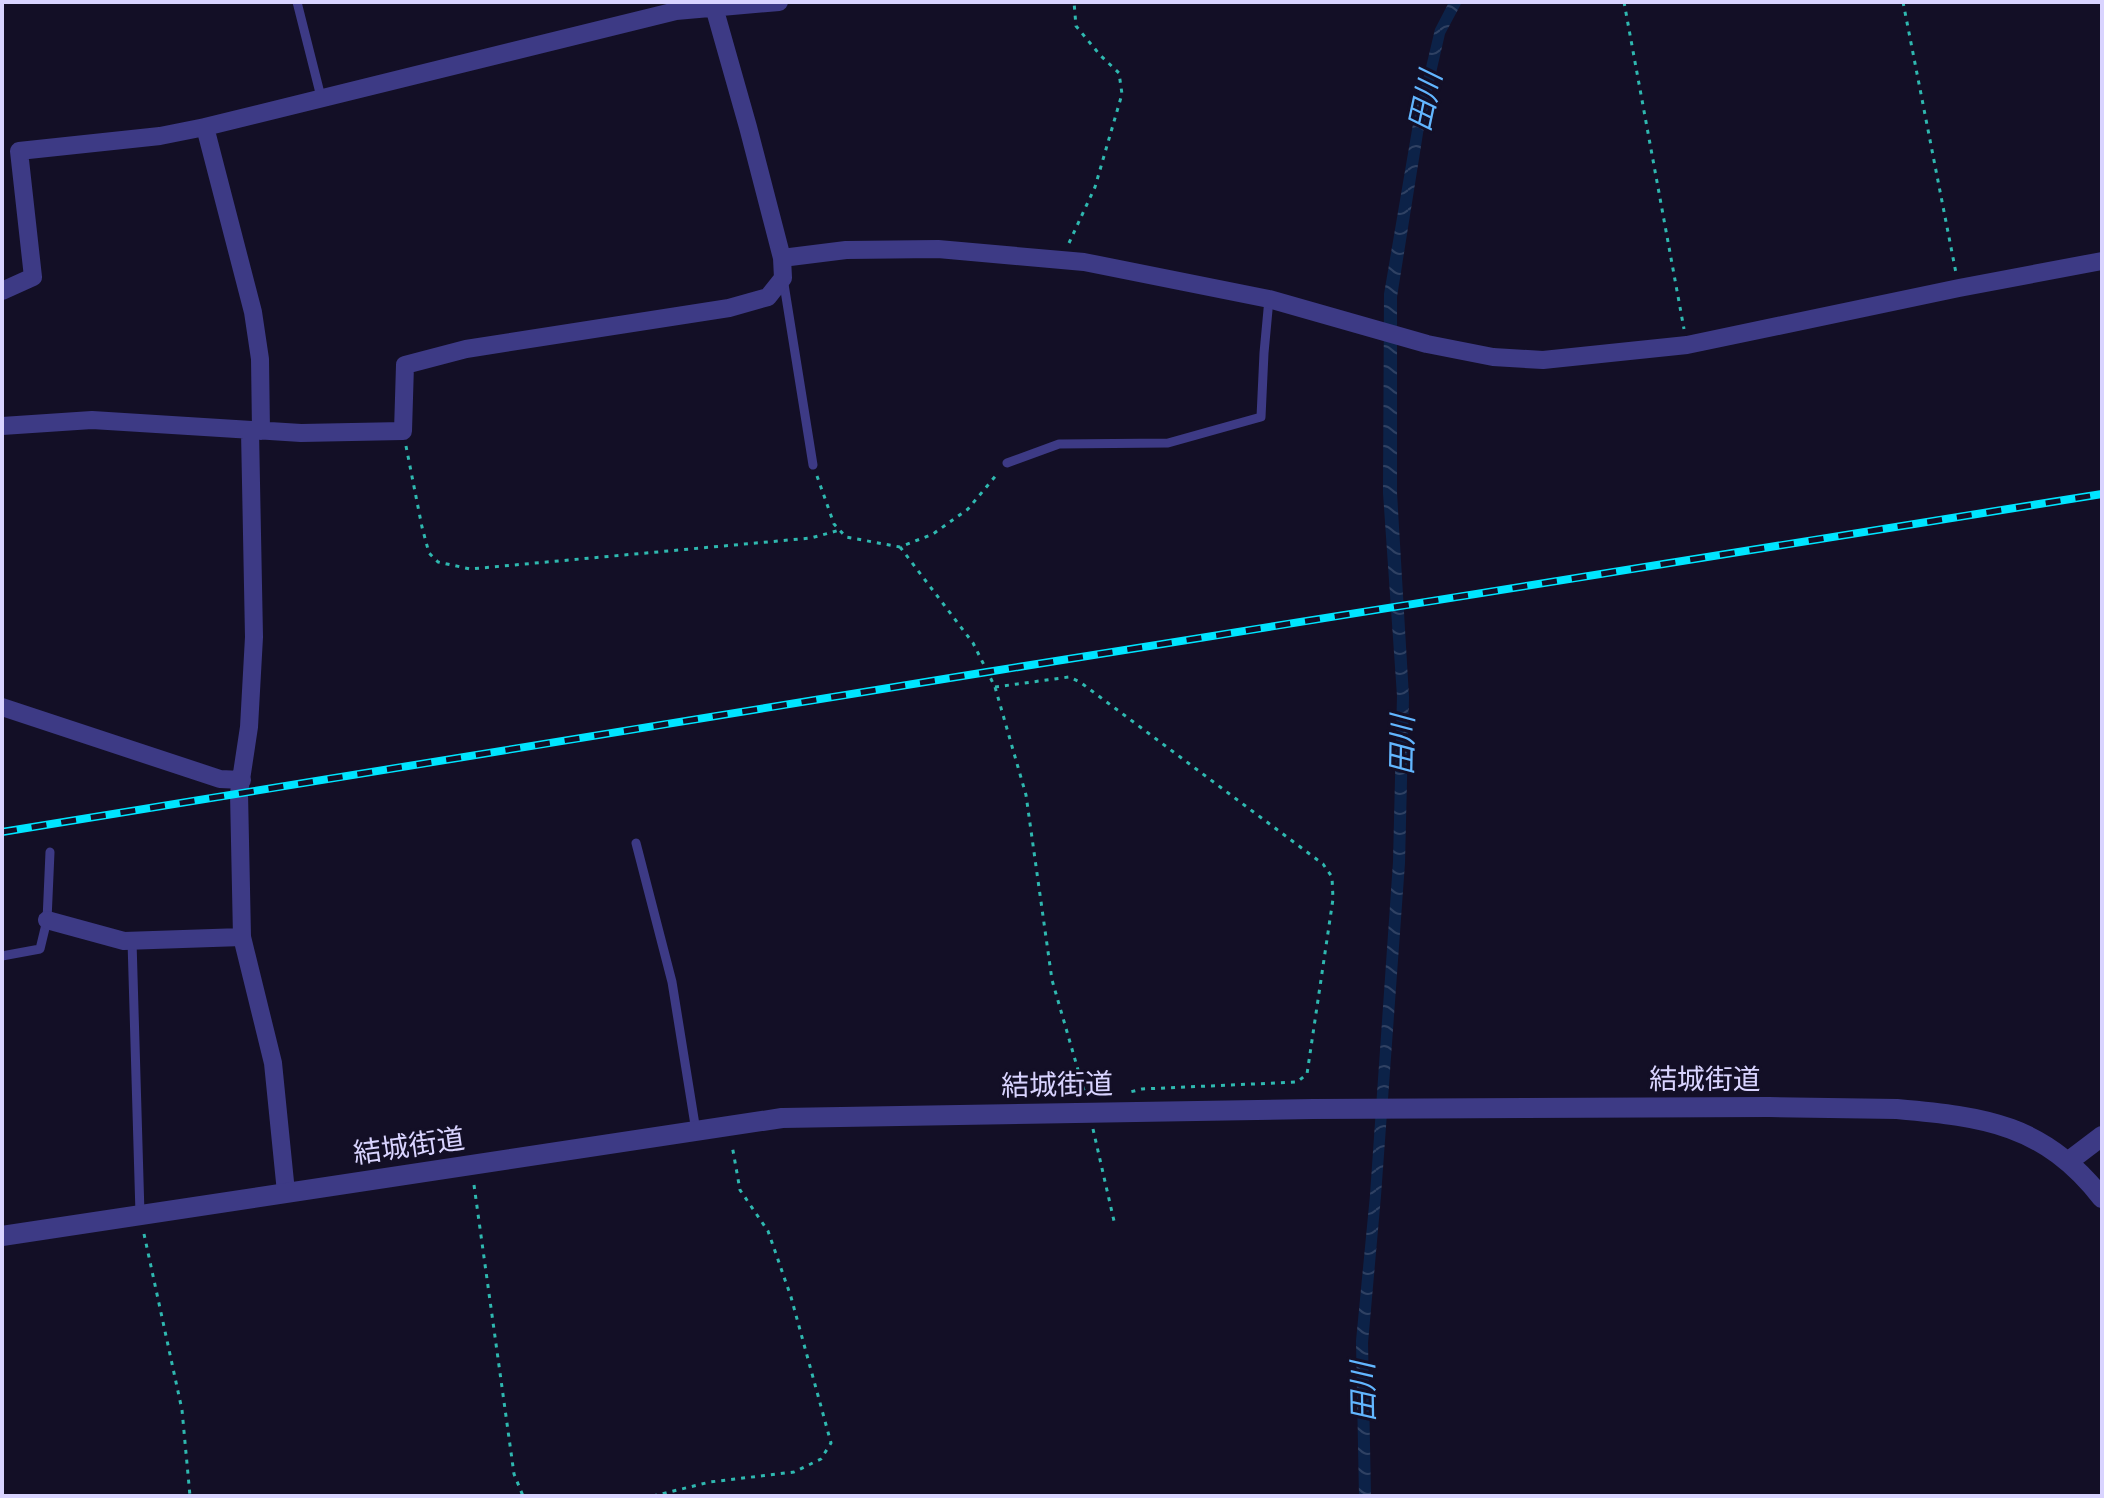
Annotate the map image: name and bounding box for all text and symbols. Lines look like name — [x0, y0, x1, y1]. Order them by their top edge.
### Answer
water label: 田川 — [1402, 65, 1449, 134]
water label: 田川 — [1384, 712, 1420, 775]
street label: 結城街道 — [1649, 1063, 1761, 1096]
street label: 結城街道 — [1001, 1068, 1113, 1102]
street label: 結城街道 — [351, 1122, 467, 1170]
water label: 田川 — [1345, 1359, 1381, 1422]

